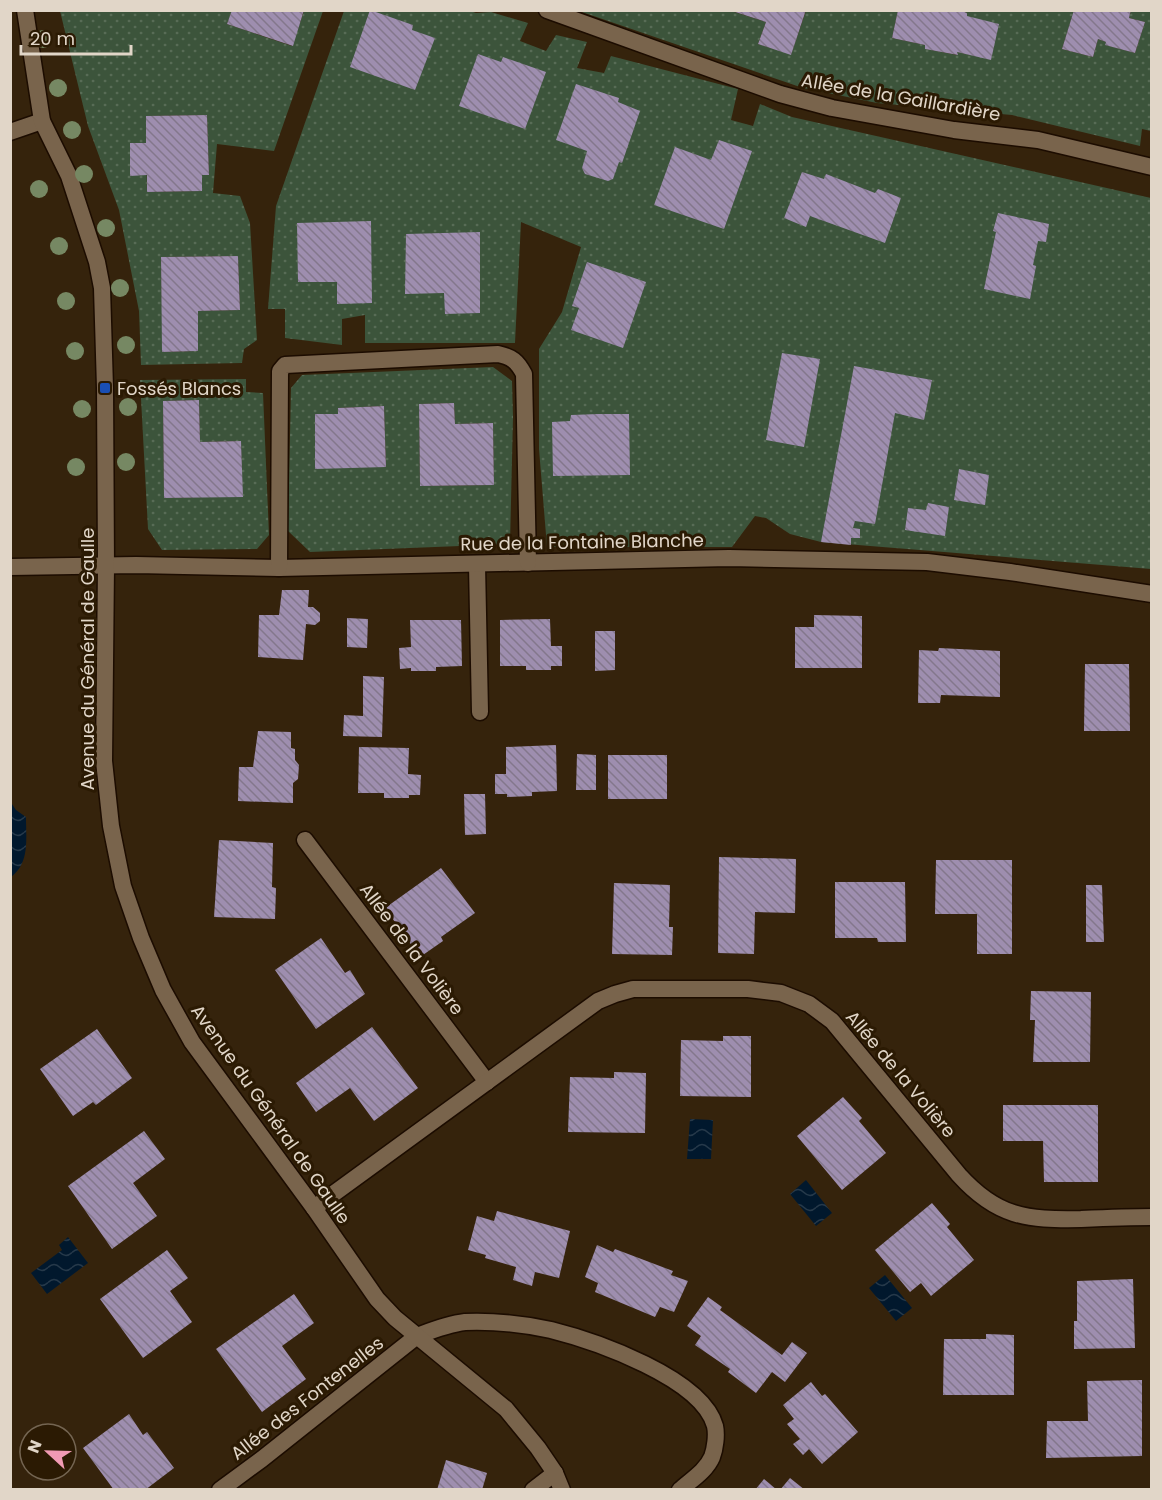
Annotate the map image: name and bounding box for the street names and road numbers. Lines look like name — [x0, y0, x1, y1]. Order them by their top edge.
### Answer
street label: Allée de la Gaillardière — [800, 67, 1002, 127]
street label: Rue de la Fontaine Blanche — [460, 527, 704, 557]
street label: Avenue du Général de Gaulle — [75, 528, 100, 790]
street label: Allée de la Volière — [354, 878, 470, 1020]
street label: Avenue du Général de Gaulle — [185, 999, 357, 1229]
street label: Allée de la Volière — [840, 1005, 962, 1143]
street label: Allée des Fontenelles — [225, 1330, 389, 1466]

